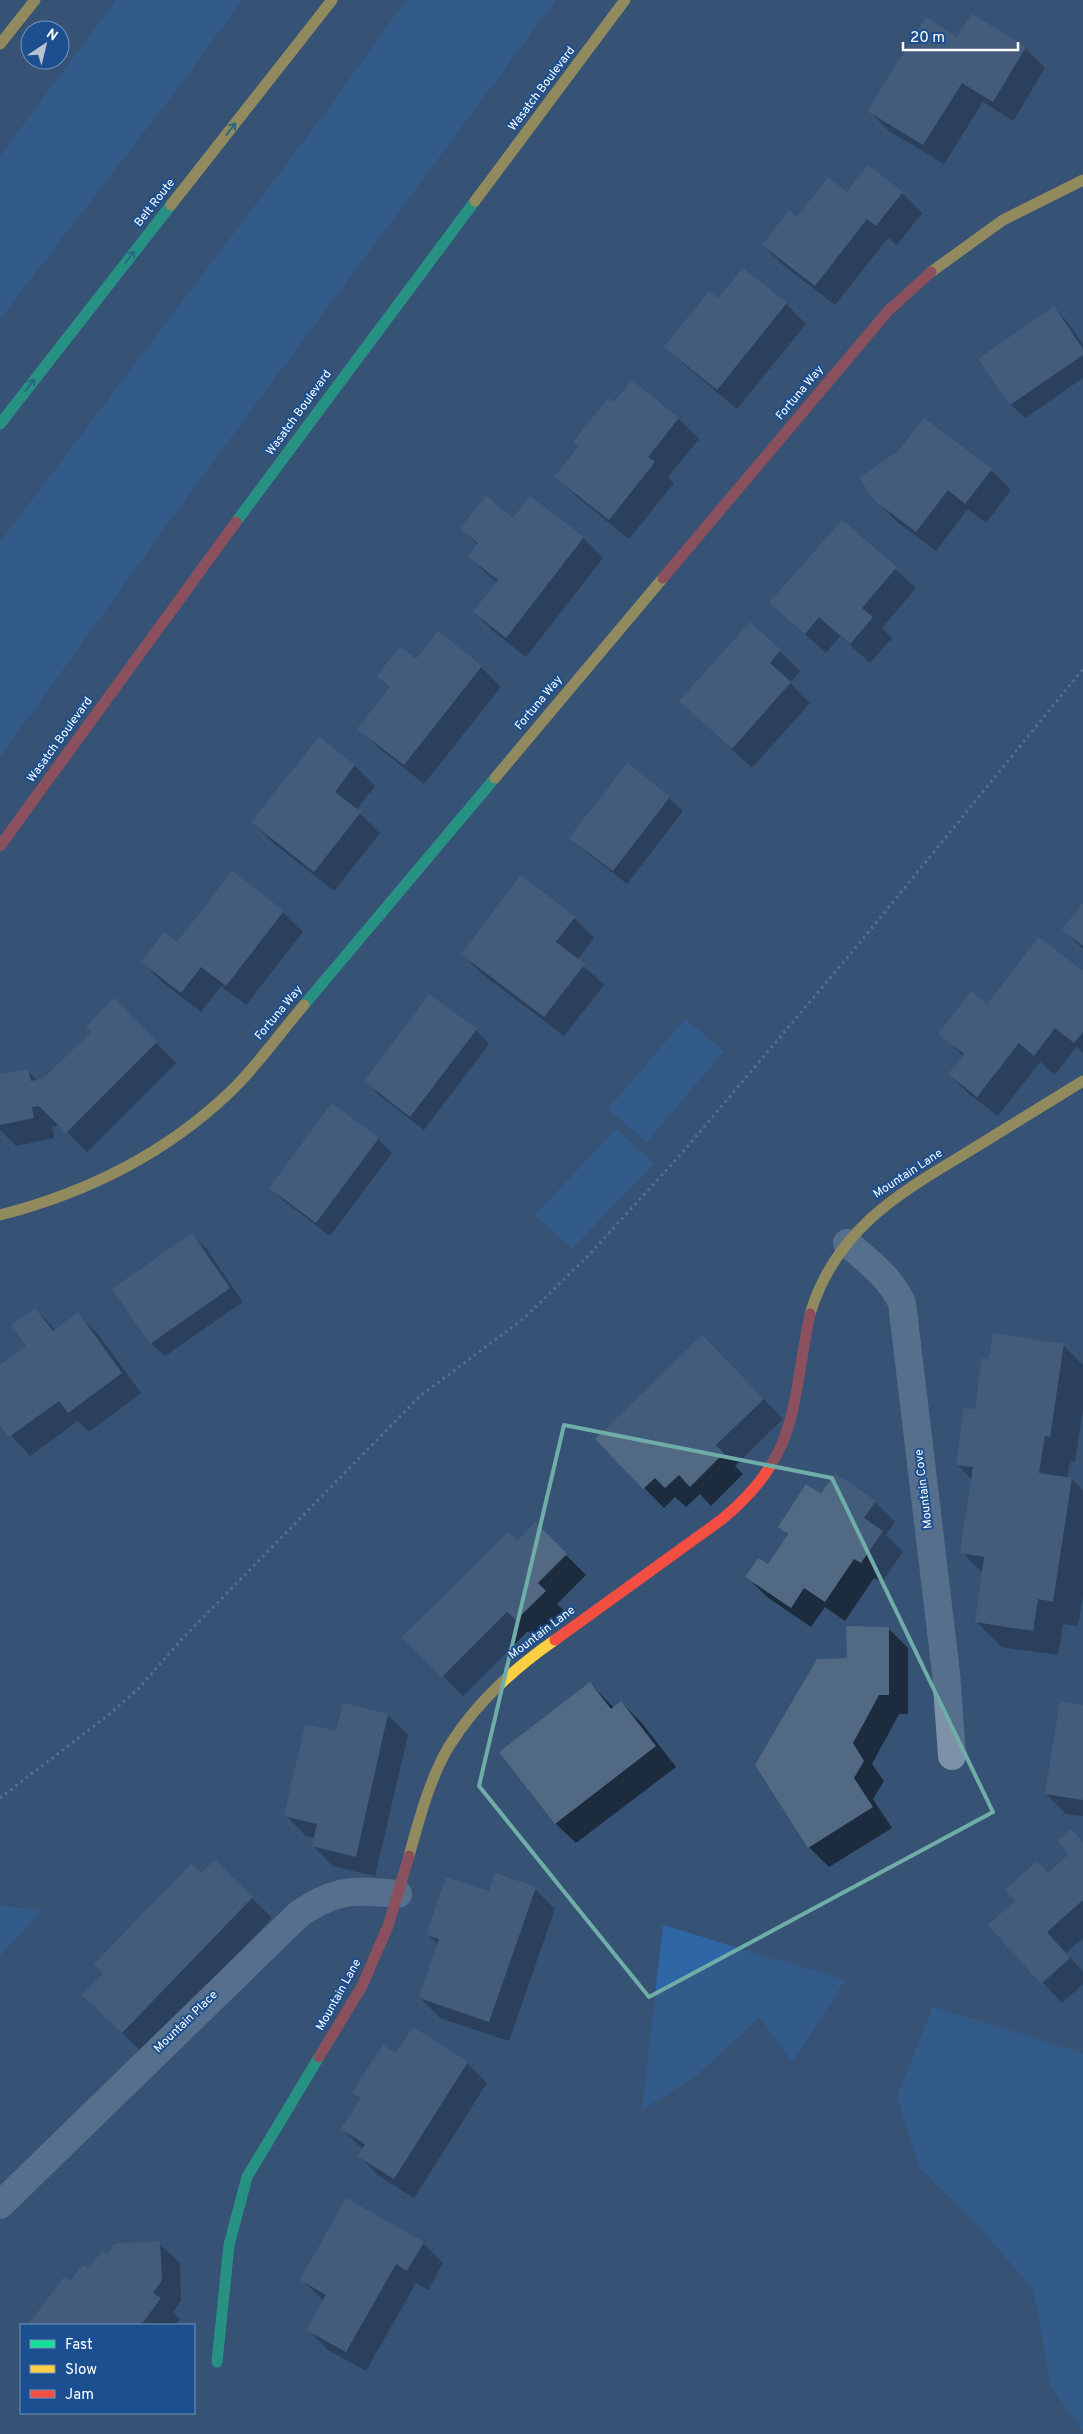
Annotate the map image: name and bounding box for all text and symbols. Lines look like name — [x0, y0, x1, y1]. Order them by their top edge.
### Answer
north arrow — [20, 20, 70, 70]
scale bar — [903, 20, 1018, 52]
text: N — [43, 26, 61, 45]
text: 20 m — [910, 29, 945, 48]
street label: Wasatch Boulevard — [505, 43, 579, 135]
one-way arrow — [225, 123, 236, 136]
street label: Belt Route — [131, 176, 179, 230]
one-way arrow — [125, 251, 136, 264]
street label: Fortuna Way — [773, 362, 827, 424]
street label: Wasatch Boulevard — [263, 367, 335, 459]
one-way arrow — [25, 378, 35, 392]
street label: Fortuna Way — [512, 672, 566, 734]
street label: Wasatch Boulevard — [24, 694, 96, 786]
street label: Fortuna Way — [252, 982, 306, 1044]
street label: Mountain Lane — [870, 1146, 946, 1202]
street label: Mountain Cove — [911, 1448, 937, 1530]
street label: Mountain Lane — [505, 1603, 579, 1663]
street label: Mountain Lane — [313, 1956, 365, 2034]
street label: Mountain Place — [151, 1987, 221, 2057]
legend — [20, 2324, 195, 2414]
text: Fast — [65, 2336, 93, 2355]
text: Slow — [65, 2361, 97, 2380]
text: Jam — [65, 2386, 94, 2405]

